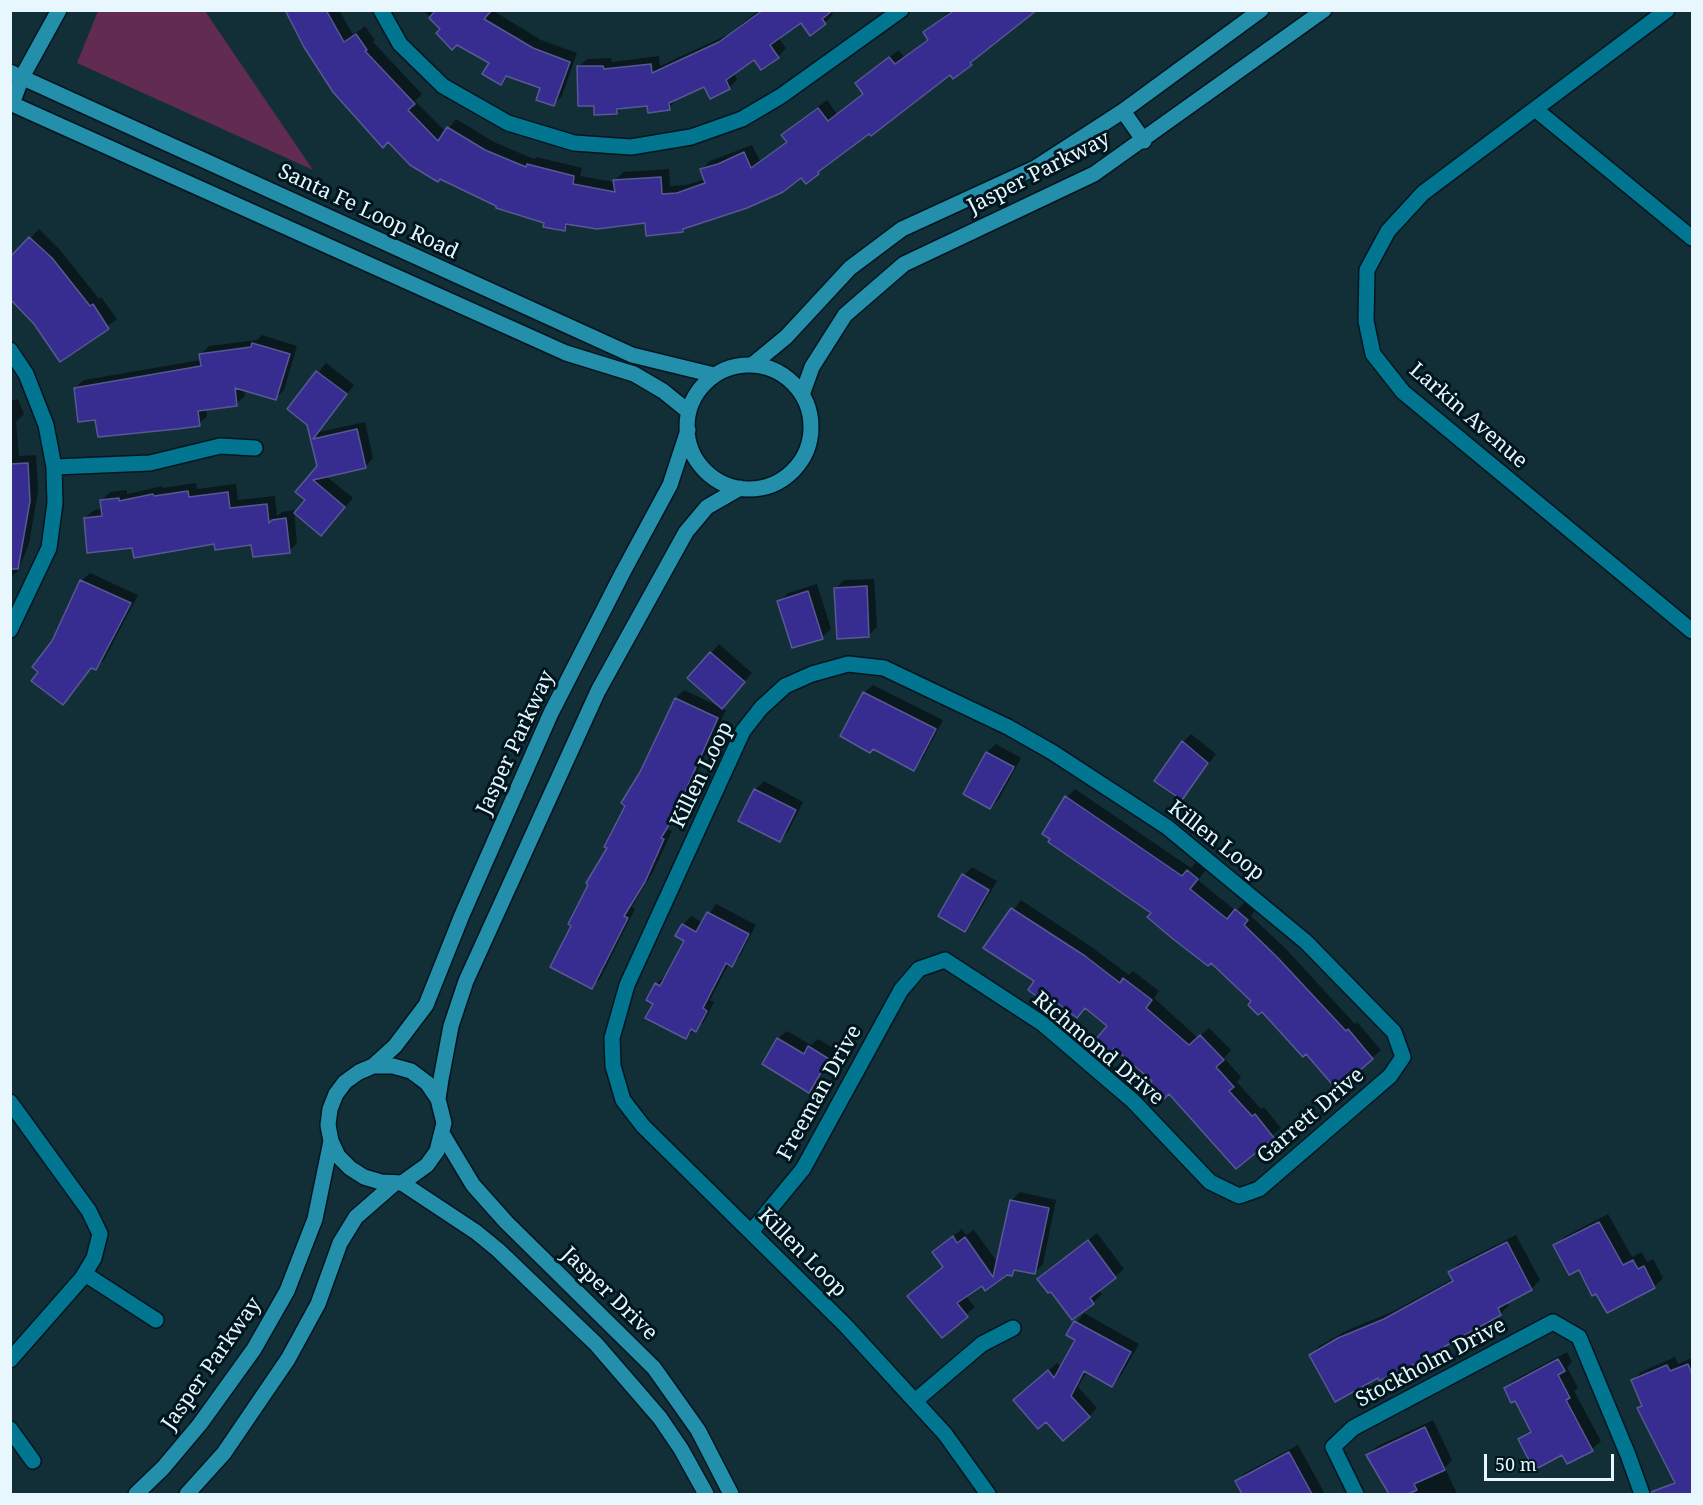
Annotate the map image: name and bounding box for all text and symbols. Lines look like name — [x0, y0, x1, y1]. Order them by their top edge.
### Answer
street label: Jasper Parkway — [964, 126, 1114, 220]
street label: Santa Fe Loop Road — [274, 159, 462, 265]
street label: Larkin Avenue — [1404, 358, 1532, 474]
street label: Jasper Parkway — [472, 667, 560, 819]
street label: Killen Loop — [665, 718, 739, 832]
street label: Killen Loop — [1163, 796, 1269, 886]
street label: Richmond Drive — [1027, 987, 1169, 1111]
street label: Freeman Drive — [772, 1021, 868, 1165]
street label: Garrett Drive — [1252, 1063, 1370, 1169]
street label: Killen Loop — [752, 1203, 852, 1303]
street label: Jasper Drive — [556, 1242, 662, 1346]
street label: Jasper Parkway — [157, 1293, 267, 1435]
street label: Stockholm Drive — [1352, 1313, 1510, 1413]
scale bar — [1487, 1442, 1618, 1480]
text: 50 m — [1495, 1452, 1537, 1476]

